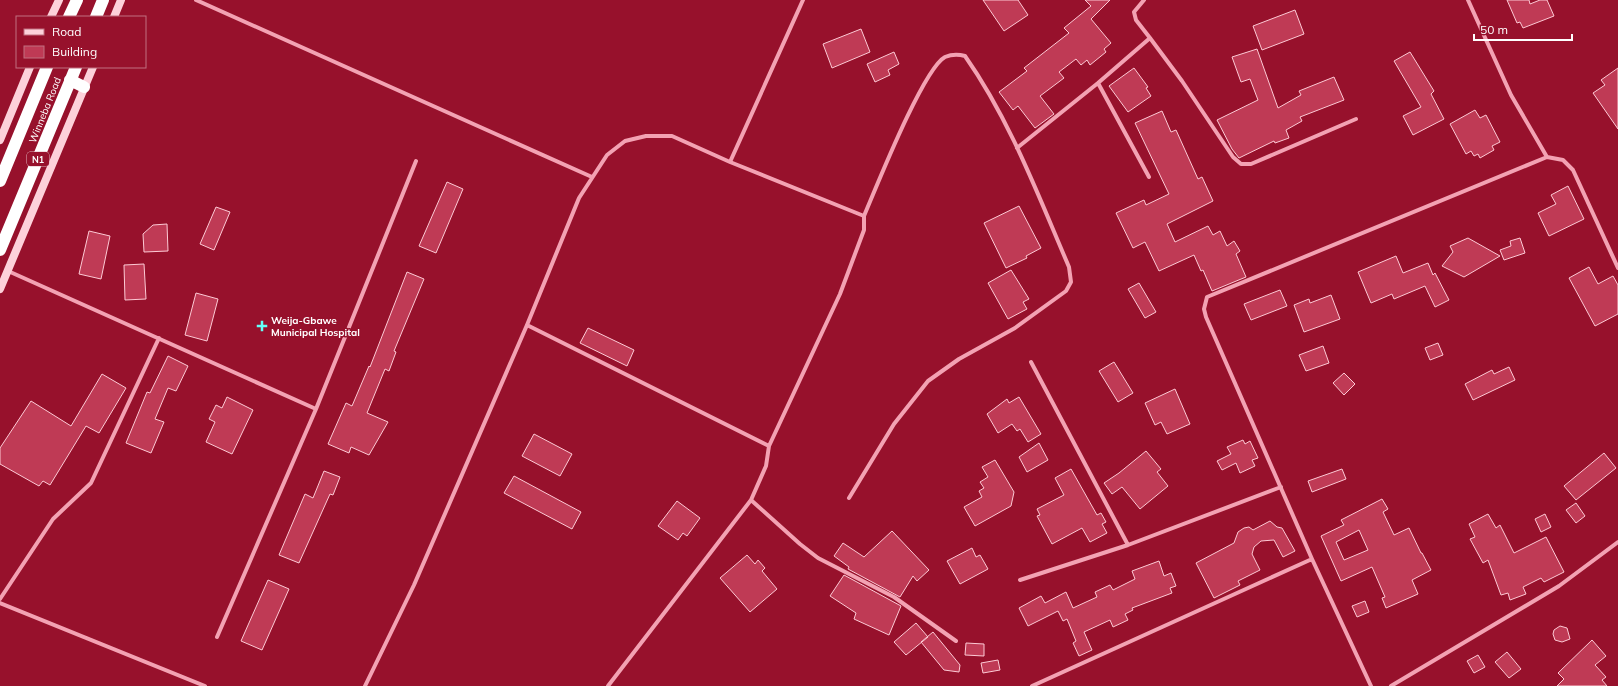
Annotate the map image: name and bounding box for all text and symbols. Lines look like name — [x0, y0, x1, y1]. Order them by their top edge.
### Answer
legend — [16, 16, 146, 68]
scale bar — [1474, 16, 1572, 42]
text: 50 m — [1480, 22, 1508, 37]
text: Road — [52, 24, 81, 39]
text: Building — [52, 44, 97, 59]
street label: Winneba Road — [26, 75, 64, 145]
road number: N1 — [27, 152, 49, 166]
place label: Weija-Gbawe Municipal Hospital — [271, 314, 360, 339]
marker: Weija-Gbawe Municipal Hospital — [256, 320, 268, 332]

